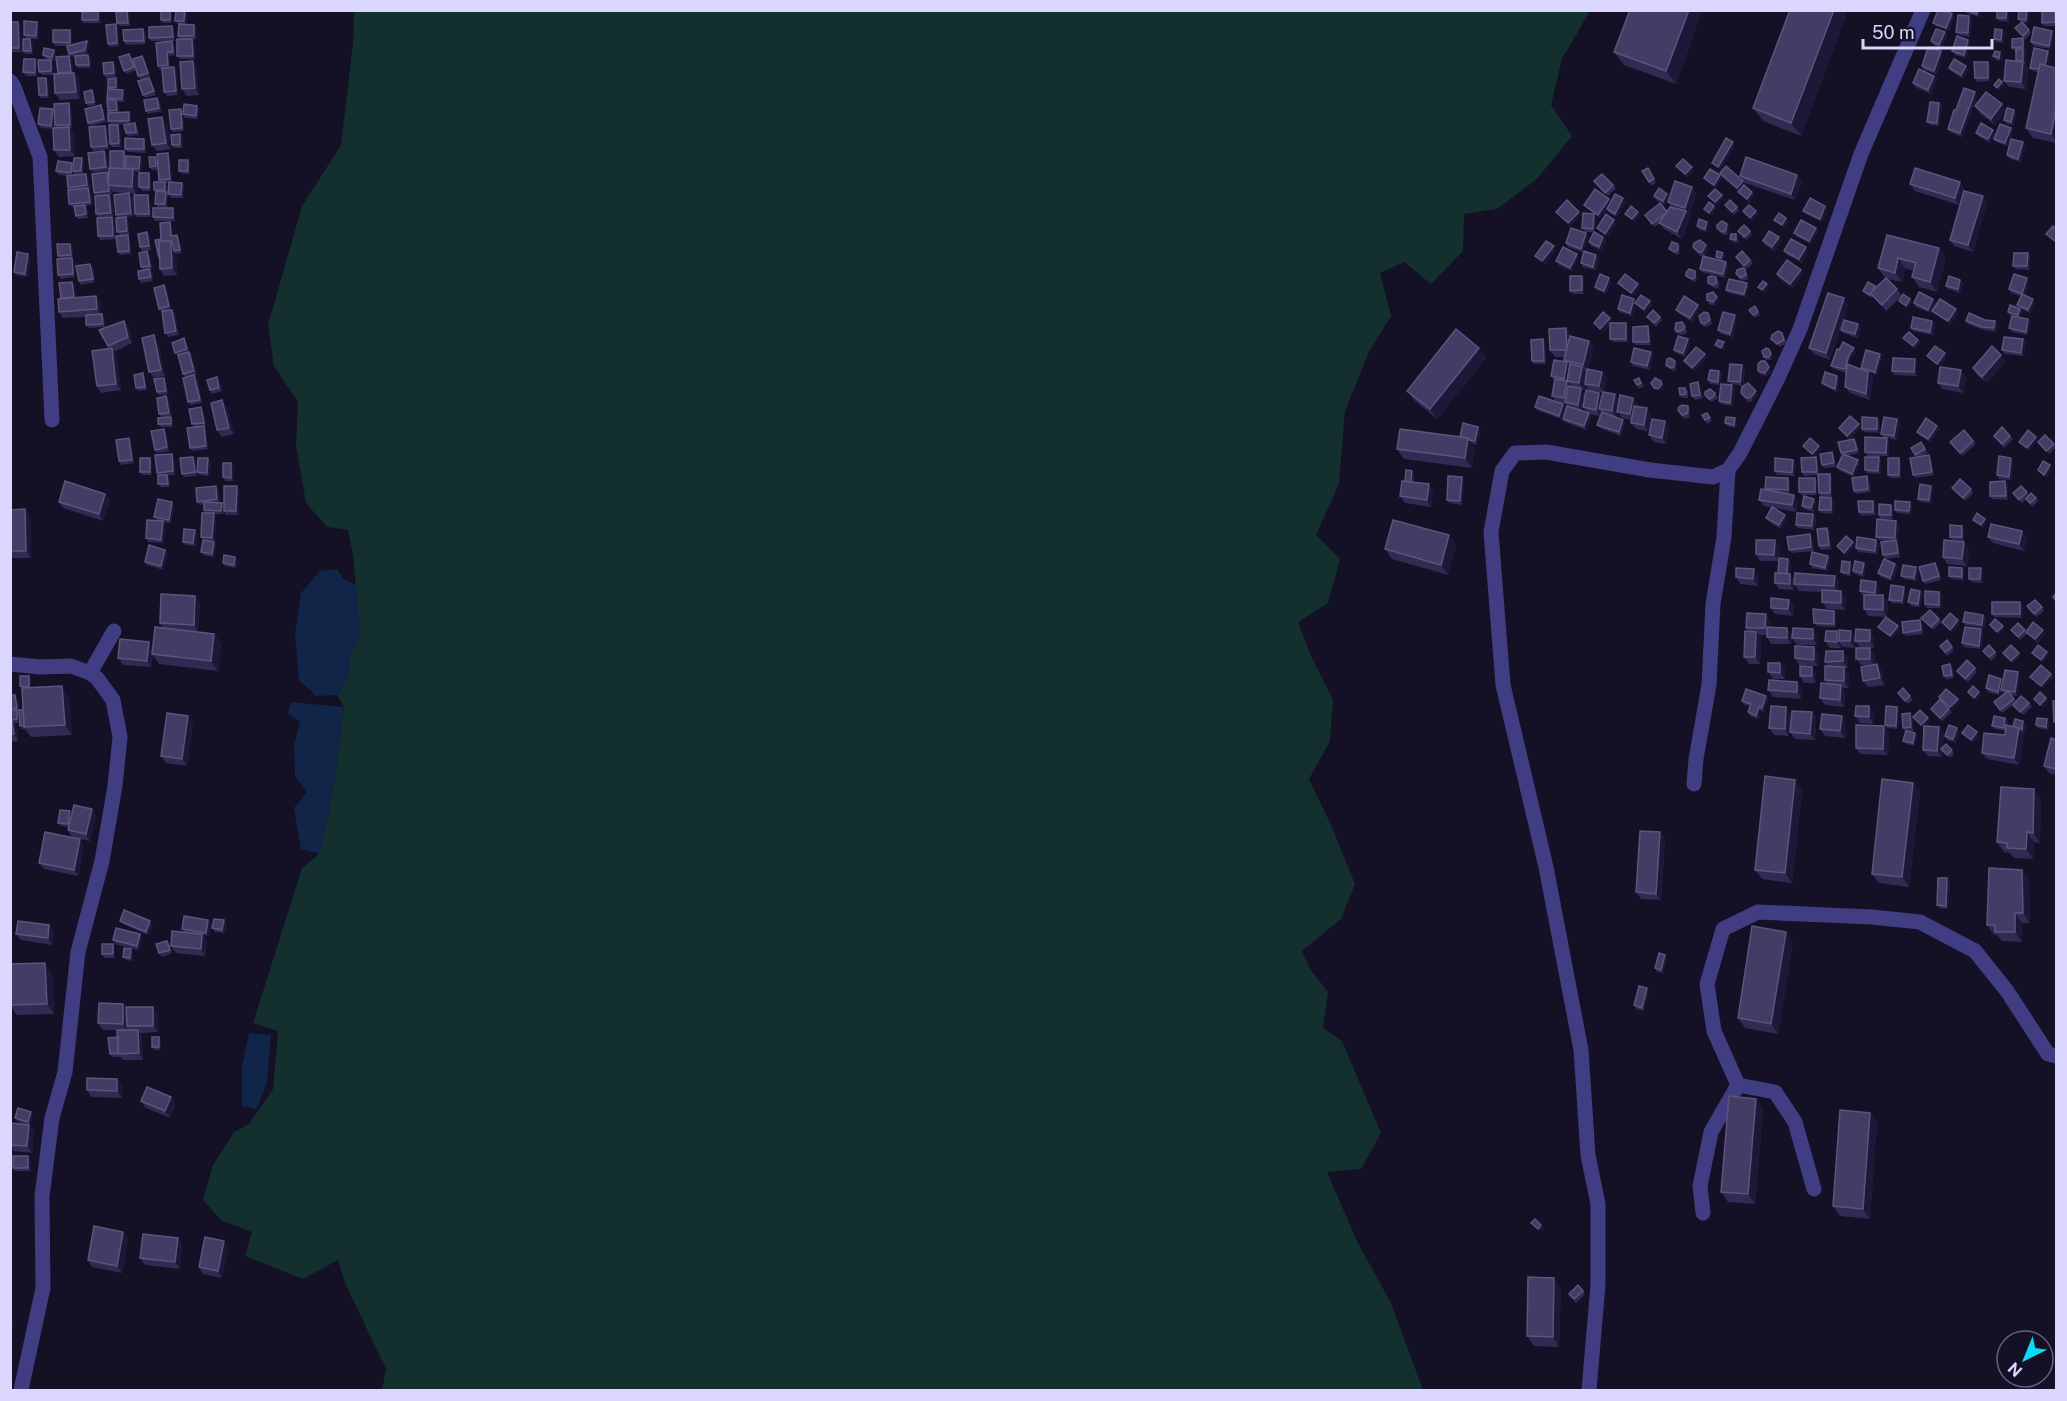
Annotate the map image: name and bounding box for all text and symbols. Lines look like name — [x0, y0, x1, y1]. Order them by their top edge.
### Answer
scale bar — [1863, 12, 1992, 50]
text: 50 m — [1872, 22, 1915, 43]
north arrow — [1995, 1329, 2055, 1389]
text: N — [2004, 1358, 2026, 1381]

